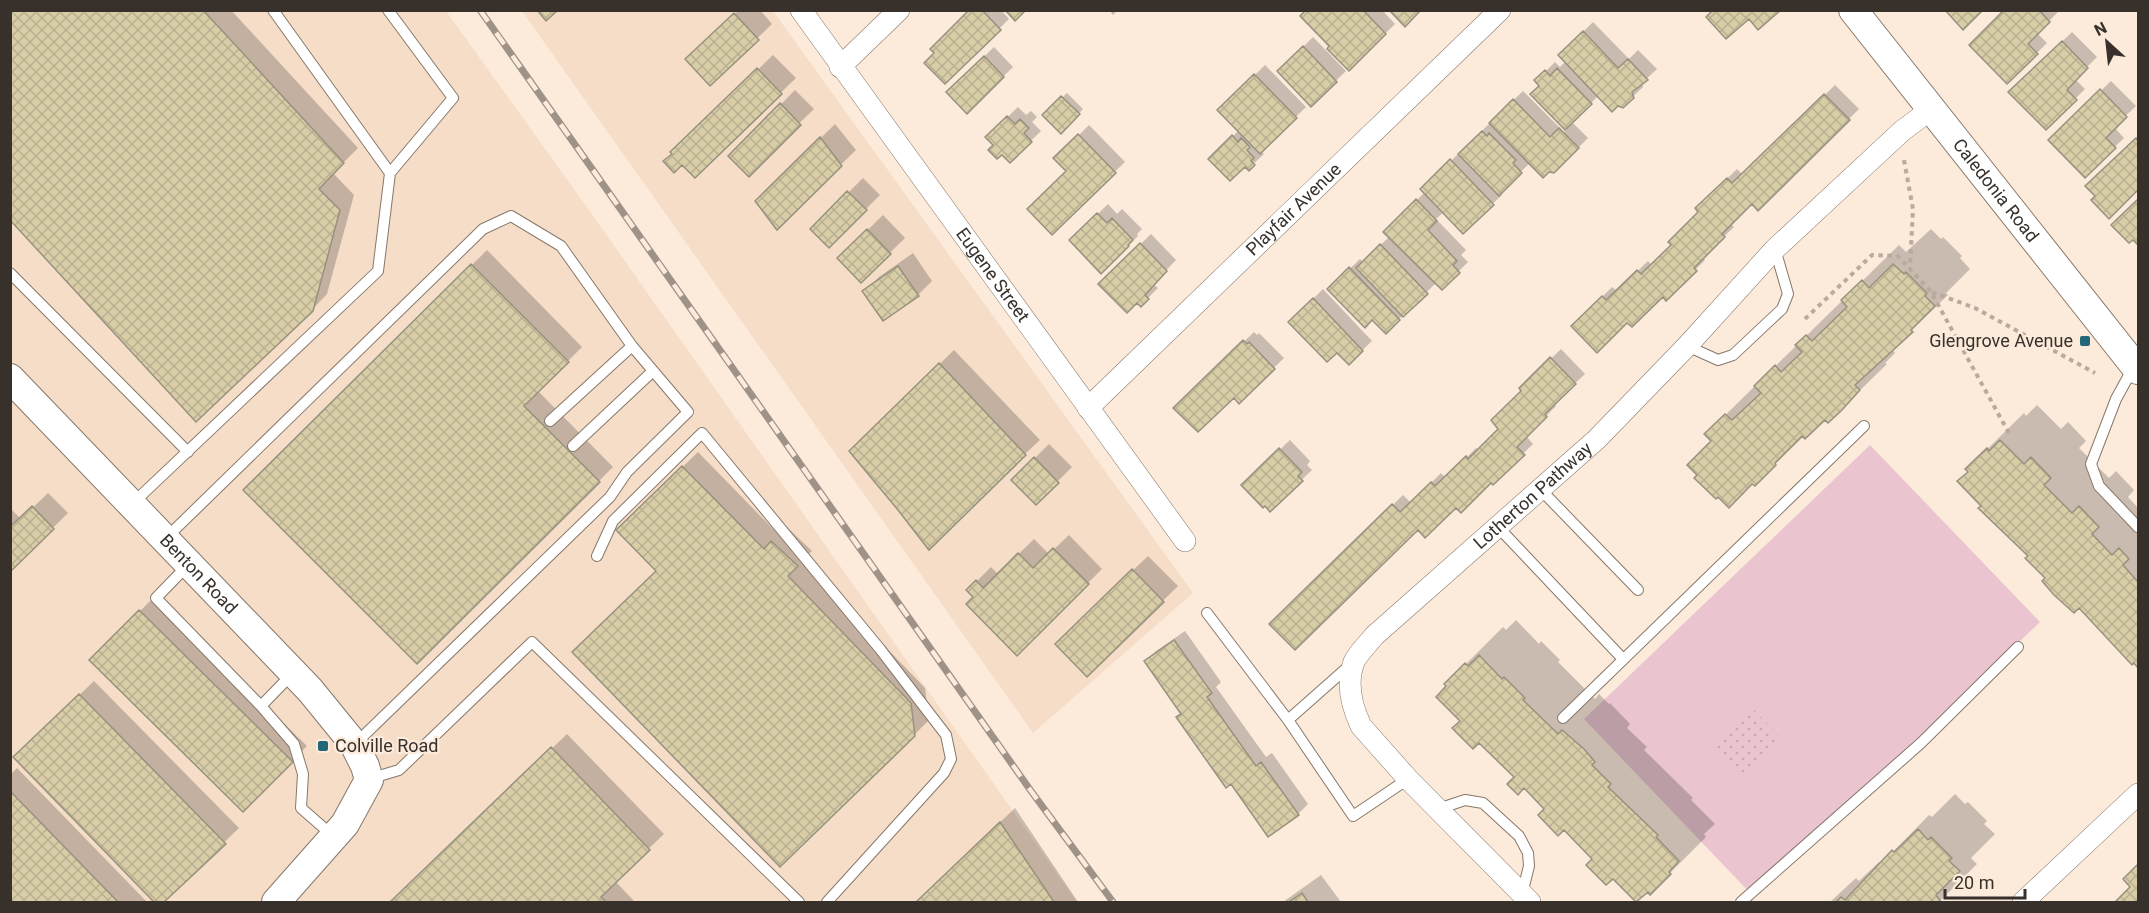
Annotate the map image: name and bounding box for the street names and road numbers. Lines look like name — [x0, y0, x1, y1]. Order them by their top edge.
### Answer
street label: Caledonia Road — [1949, 134, 2043, 246]
street label: Playfair Avenue — [1241, 158, 1345, 260]
street label: Eugene Street — [952, 223, 1034, 326]
street label: Lotherton Pathway — [1469, 437, 1596, 553]
street label: Benton Road — [156, 530, 242, 618]

